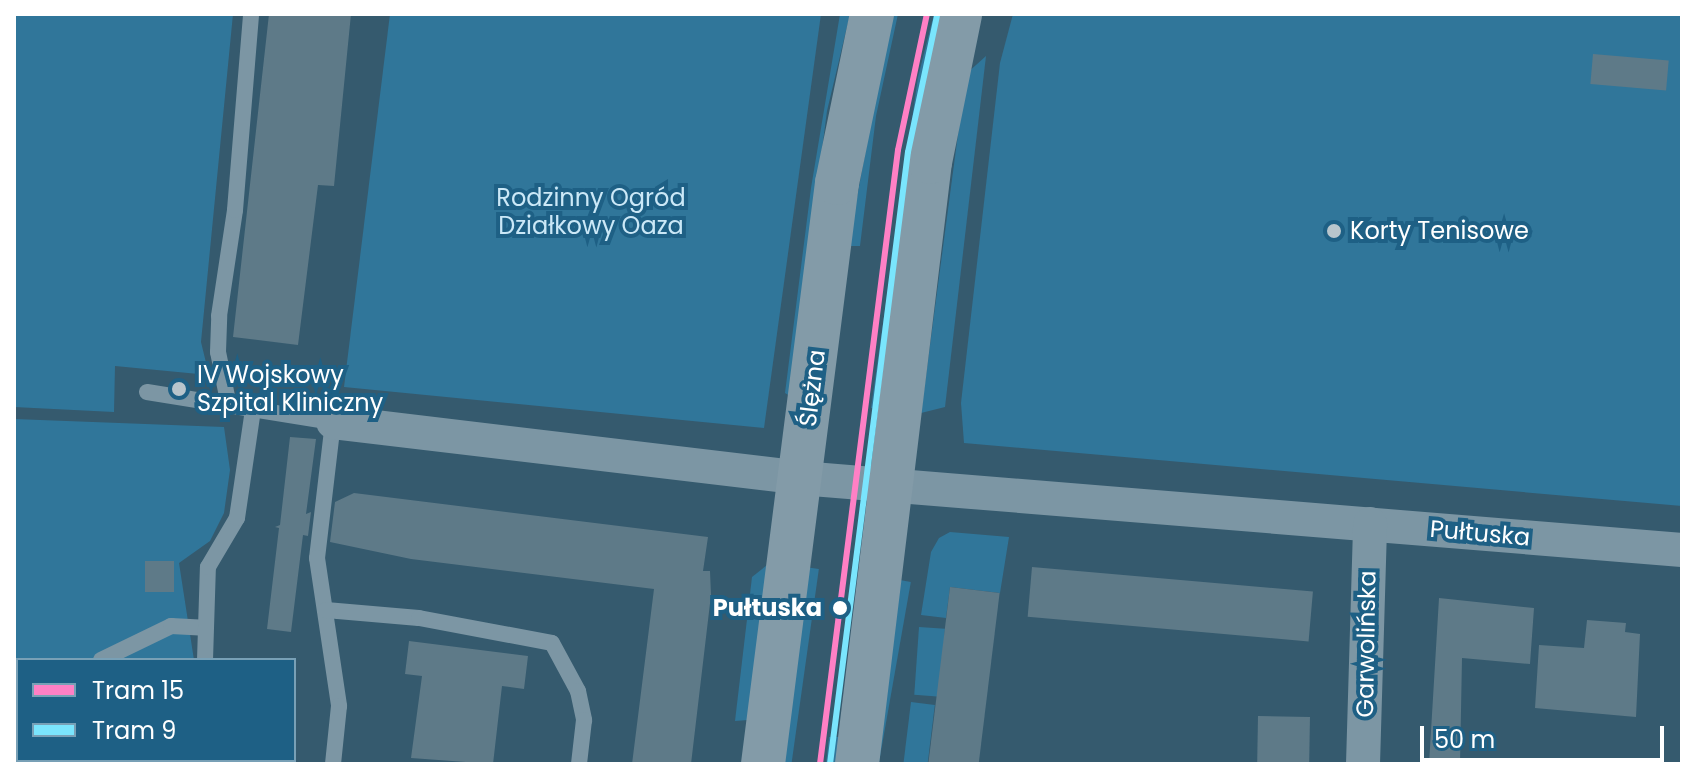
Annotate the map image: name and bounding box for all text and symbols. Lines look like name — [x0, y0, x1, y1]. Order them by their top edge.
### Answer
park label: Rodzinny Ogród Działkowy Oaza — [496, 184, 686, 240]
place label: Korty Tenisowe — [1350, 217, 1529, 245]
marker: Korty Tenisowe — [1325, 222, 1343, 240]
street label: Ślężna — [793, 348, 831, 428]
place label: IV Wojskowy Szpital Kliniczny — [197, 361, 383, 417]
marker: IV Wojskowy Szpital Kliniczny — [168, 378, 190, 400]
street label: Pułtuska — [1429, 514, 1531, 552]
street label: Garwolińska — [1350, 570, 1382, 718]
place label: Pułtuska — [713, 594, 822, 622]
marker: Pułtuska — [829, 597, 851, 619]
legend — [16, 658, 296, 762]
text: Tram 15 — [92, 674, 184, 707]
scale bar — [1424, 710, 1668, 760]
text: Tram 9 — [92, 714, 176, 747]
text: 50 m — [1434, 723, 1495, 756]

